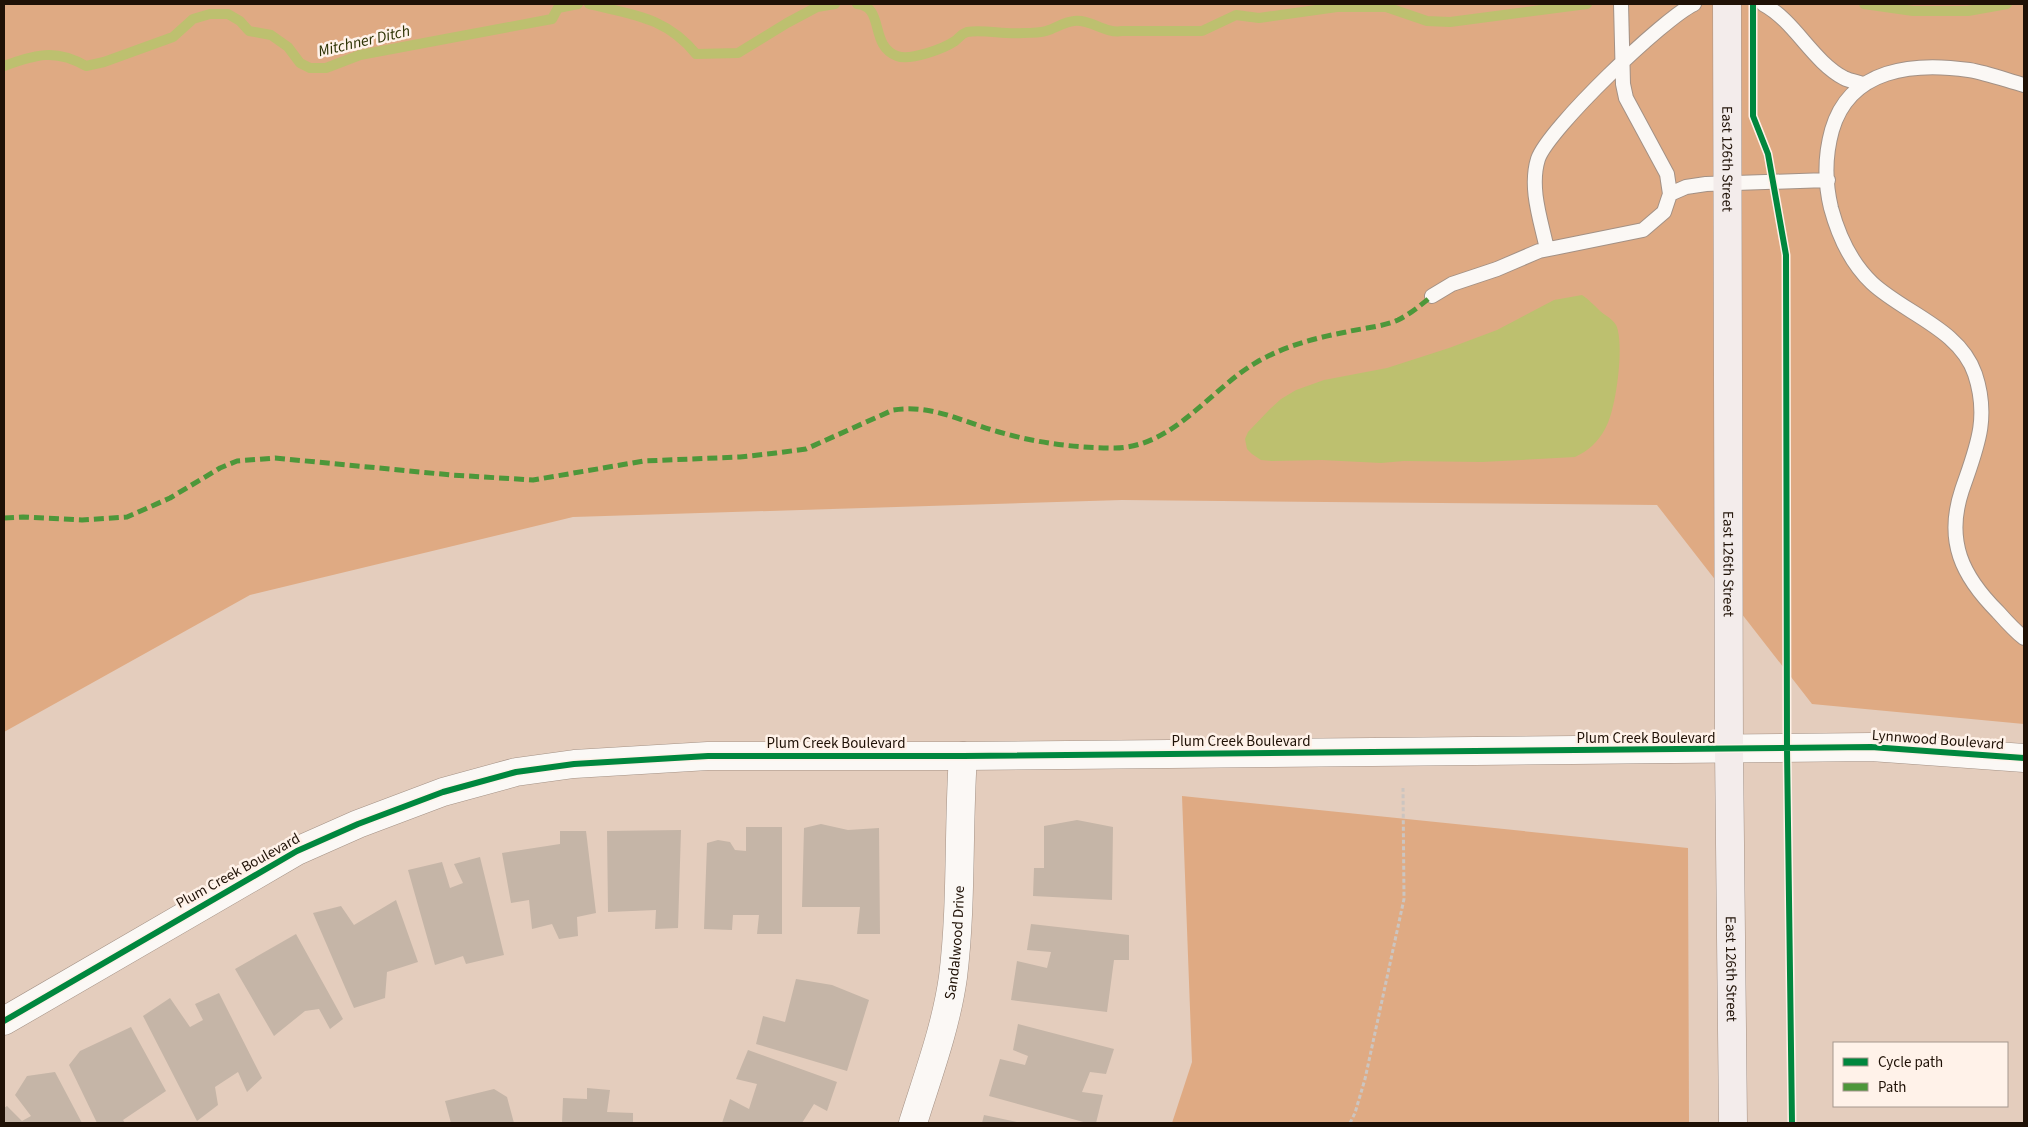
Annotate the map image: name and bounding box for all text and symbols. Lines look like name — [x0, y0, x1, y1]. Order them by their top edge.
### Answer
water label: Mitchner Ditch — [316, 20, 412, 62]
street label: East 126th Street — [1717, 106, 1738, 212]
street label: East 126th Street — [1718, 511, 1739, 617]
street label: Lynnwood Boulevard — [1871, 725, 2005, 755]
street label: Plum Creek Boulevard — [1577, 728, 1715, 749]
street label: Plum Creek Boulevard — [1172, 731, 1310, 752]
street label: Plum Creek Boulevard — [767, 733, 905, 754]
street label: Plum Creek Boulevard — [172, 828, 304, 914]
street label: Sandalwood Drive — [939, 885, 970, 1001]
street label: East 126th Street — [1720, 916, 1742, 1022]
legend — [1833, 1042, 2008, 1107]
text: Cycle path — [1878, 1052, 1943, 1073]
text: Path — [1878, 1077, 1906, 1098]

